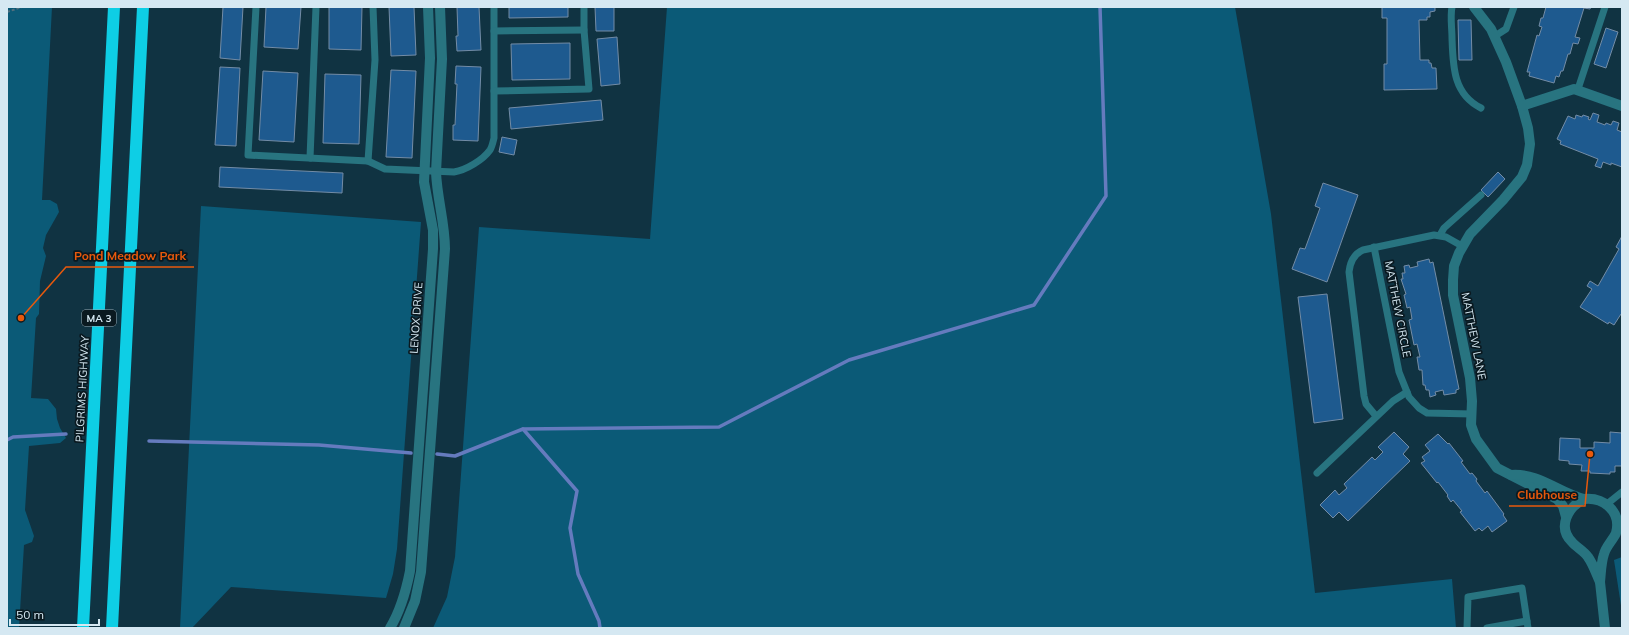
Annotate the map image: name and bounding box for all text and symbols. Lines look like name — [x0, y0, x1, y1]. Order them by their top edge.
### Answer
callout: Pond Meadow Park — [66, 243, 194, 267]
text: Pond Meadow Park — [74, 248, 186, 263]
street label: MATTHEW CIRCLE — [1382, 260, 1414, 358]
street label: LENOX DRIVE — [407, 282, 425, 354]
street label: MATTHEW LANE — [1459, 291, 1489, 381]
road number: MA 3 — [82, 310, 116, 326]
street label: PILGRIMS HIGHWAY — [72, 335, 92, 443]
callout: Clubhouse — [1509, 482, 1585, 506]
text: Clubhouse — [1517, 487, 1577, 502]
scale bar — [10, 601, 99, 627]
text: 50 m — [16, 607, 44, 622]

